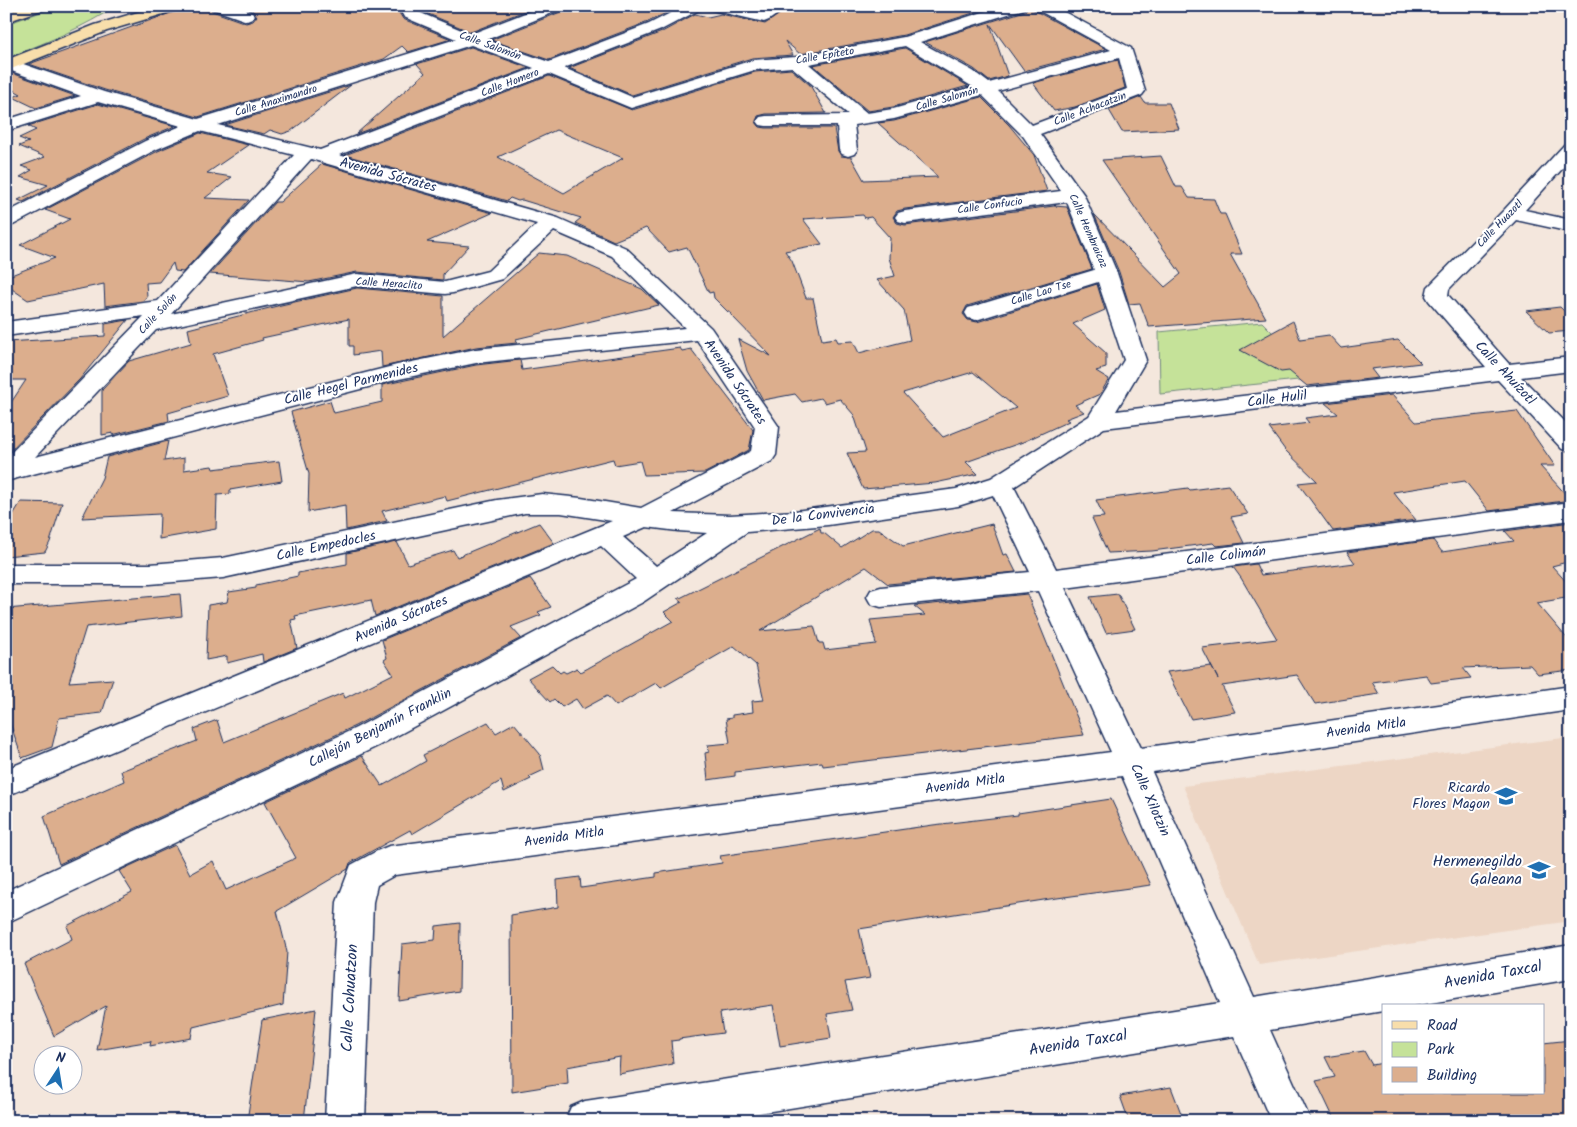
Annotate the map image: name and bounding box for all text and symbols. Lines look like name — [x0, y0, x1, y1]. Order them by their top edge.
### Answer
street label: Calle Salomón — [456, 26, 524, 66]
street label: Calle Epíteto — [794, 42, 856, 70]
street label: Calle Homero — [478, 64, 542, 102]
street label: Calle Anaximandro — [233, 80, 319, 122]
street label: Calle Salomón — [913, 81, 981, 117]
street label: Calle Achacatzin — [1051, 87, 1129, 131]
street label: Avenida Sócrates — [337, 151, 439, 199]
street label: Calle Hembraicaz — [1064, 191, 1112, 271]
street label: Calle Confucio — [956, 193, 1024, 219]
street label: Calle Huazotl — [1472, 196, 1528, 252]
street label: Calle Heraclito — [355, 273, 423, 295]
street label: Calle Lao Tse — [1008, 275, 1074, 311]
street label: Calle Solón — [134, 289, 182, 339]
street label: Avenida Sócrates — [698, 335, 772, 429]
street label: Calle Ahuízotl — [1469, 336, 1541, 411]
street label: Calle Hegel Parmenides — [282, 357, 420, 411]
street label: Calle Hulil — [1246, 384, 1309, 414]
street label: De la Convivencia — [770, 498, 876, 532]
street label: Calle Empedocles — [274, 525, 378, 567]
street label: Calle Colimán — [1185, 540, 1267, 572]
street label: Avenida Sócrates — [351, 589, 451, 649]
street label: Callejón Benjamín Franklin — [305, 682, 455, 774]
street label: Avenida Mitla — [1325, 712, 1407, 744]
street label: Calle Xilotzin — [1124, 760, 1176, 840]
street label: Avenida Mitla — [924, 768, 1006, 800]
place label: Ricardo Flores Magon — [1412, 777, 1490, 815]
school or university icon: Ricardo Flores Magon — [1493, 783, 1519, 809]
street label: Avenida Mitla — [523, 821, 605, 853]
place label: Hermenegildo Galeana — [1433, 849, 1522, 892]
school or university icon: Hermenegildo Galeana — [1526, 857, 1552, 883]
street label: Calle Cohuatzon — [335, 943, 365, 1053]
street label: Avenida Taxcal — [1442, 954, 1544, 996]
legend — [1382, 1004, 1544, 1094]
text: Road — [1427, 1014, 1458, 1038]
street label: Avenida Taxcal — [1027, 1023, 1129, 1063]
text: Park — [1427, 1038, 1455, 1062]
north arrow — [32, 1044, 82, 1094]
text: N — [54, 1047, 67, 1070]
text: Building — [1427, 1064, 1477, 1088]

